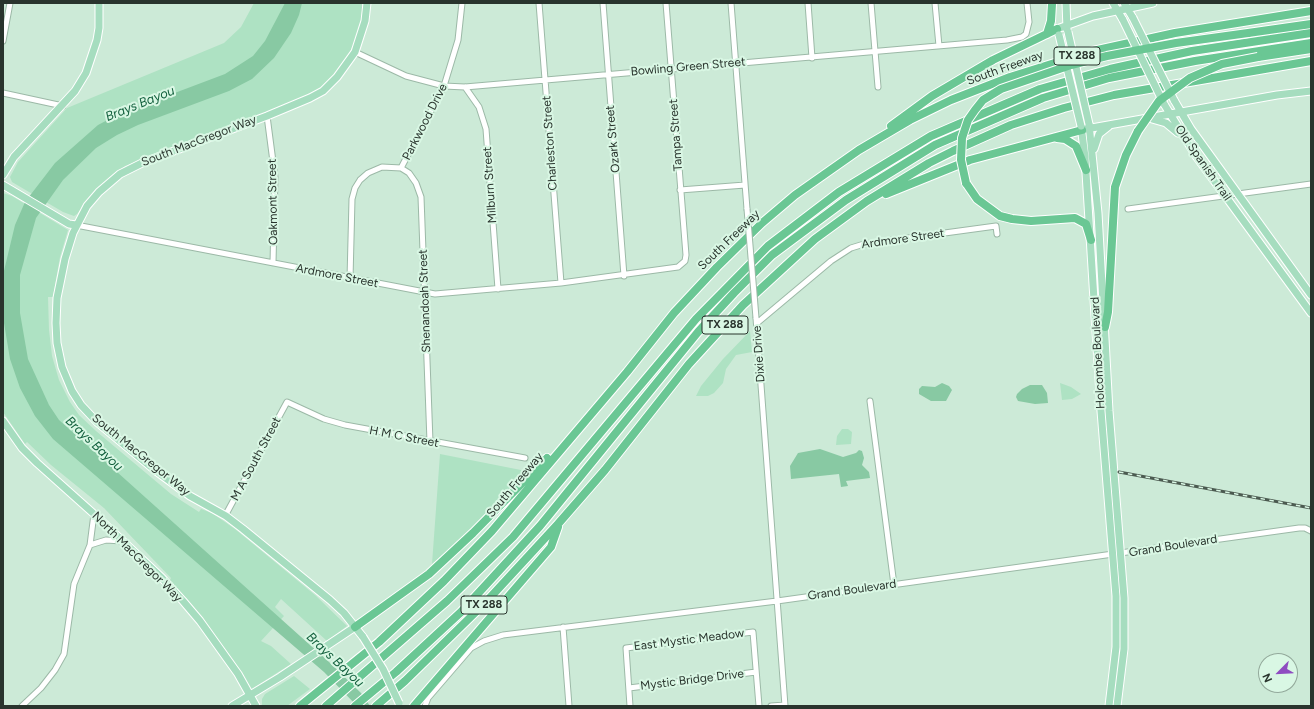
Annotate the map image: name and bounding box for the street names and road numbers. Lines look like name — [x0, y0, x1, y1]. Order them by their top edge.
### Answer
road number: TX 288 — [1054, 47, 1100, 65]
street label: South Freeway — [965, 48, 1045, 88]
street label: Bowling Green Street — [630, 55, 746, 79]
street label: Parkwood Drive — [400, 81, 450, 163]
street label: Charleston Street — [540, 95, 560, 191]
street label: Tampa Street — [666, 99, 686, 171]
street label: Ozark Street — [603, 105, 623, 173]
street label: South MacGregor Way — [139, 112, 259, 170]
street label: Old Spanish Trail — [1172, 122, 1234, 204]
street label: Milburn Street — [480, 146, 500, 224]
street label: Oakmont Street — [265, 159, 281, 245]
street label: South Freeway — [695, 207, 763, 273]
street label: Ardmore Street — [861, 226, 945, 252]
street label: Shenandoah Street — [416, 249, 434, 353]
street label: Ardmore Street — [295, 261, 379, 291]
street label: Holcombe Boulevard — [1088, 297, 1108, 409]
road number: TX 288 — [702, 316, 748, 334]
street label: Dixie Drive — [750, 325, 768, 383]
street label: South MacGregor Way — [89, 411, 193, 499]
street label: M A South Street — [228, 415, 284, 503]
street label: H M C Street — [368, 423, 440, 451]
street label: South Freeway — [484, 450, 546, 520]
street label: North MacGregor Way — [89, 509, 185, 605]
street label: Grand Boulevard — [1128, 532, 1218, 560]
street label: Grand Boulevard — [807, 577, 897, 603]
road number: TX 288 — [461, 596, 507, 614]
street label: East Mystic Meadow — [633, 626, 745, 654]
street label: Mystic Bridge Drive — [639, 666, 745, 694]

